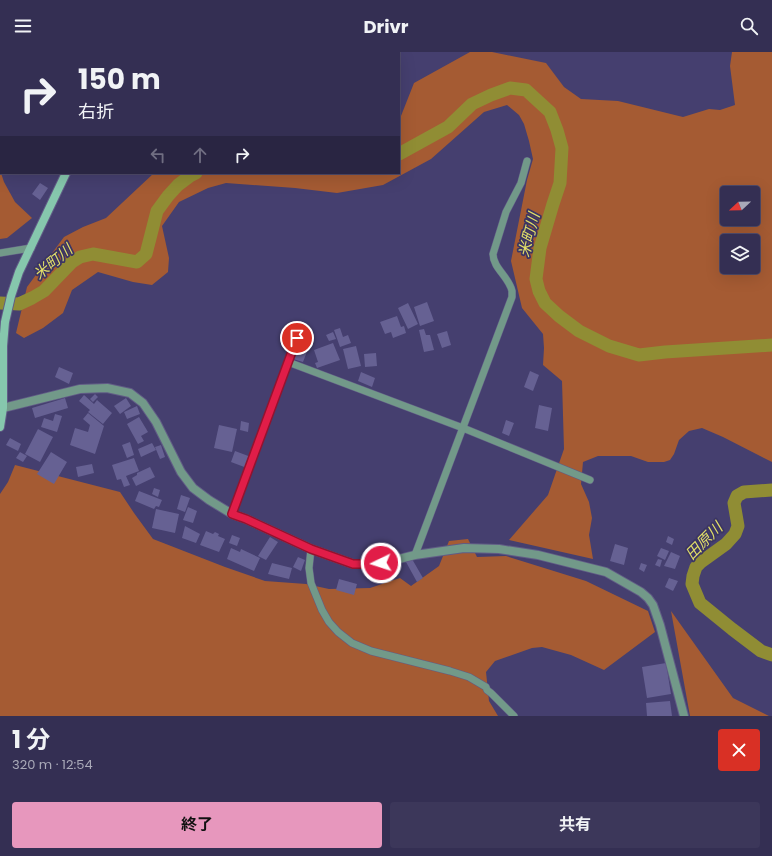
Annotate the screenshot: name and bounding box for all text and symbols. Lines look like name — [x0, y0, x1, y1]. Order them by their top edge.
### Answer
text: Drivr — [363, 14, 409, 39]
icon: menu — [12, 15, 34, 37]
icon: search — [738, 15, 760, 37]
text: 150 m — [78, 60, 161, 99]
icon: right — [12, 68, 64, 120]
text: 右折 — [78, 99, 114, 124]
icon: left — [147, 144, 169, 166]
icon: ahead — [189, 144, 211, 166]
icon: right — [231, 144, 253, 166]
north arrow — [720, 186, 760, 226]
map controls — [720, 186, 760, 274]
water label: 米町川 — [513, 209, 545, 259]
button: layers — [720, 234, 760, 274]
water label: 米町川 — [29, 238, 78, 284]
pin — [280, 321, 314, 355]
icon: arrive — [286, 327, 308, 349]
water label: 田原川 — [680, 516, 728, 564]
position arrow — [360, 542, 402, 584]
text: 1 分 — [12, 723, 50, 756]
button: close — [718, 729, 760, 771]
text: 320 m · 12:54 — [12, 755, 93, 774]
button: 終了 — [12, 802, 382, 848]
button: 共有 — [390, 802, 760, 848]

